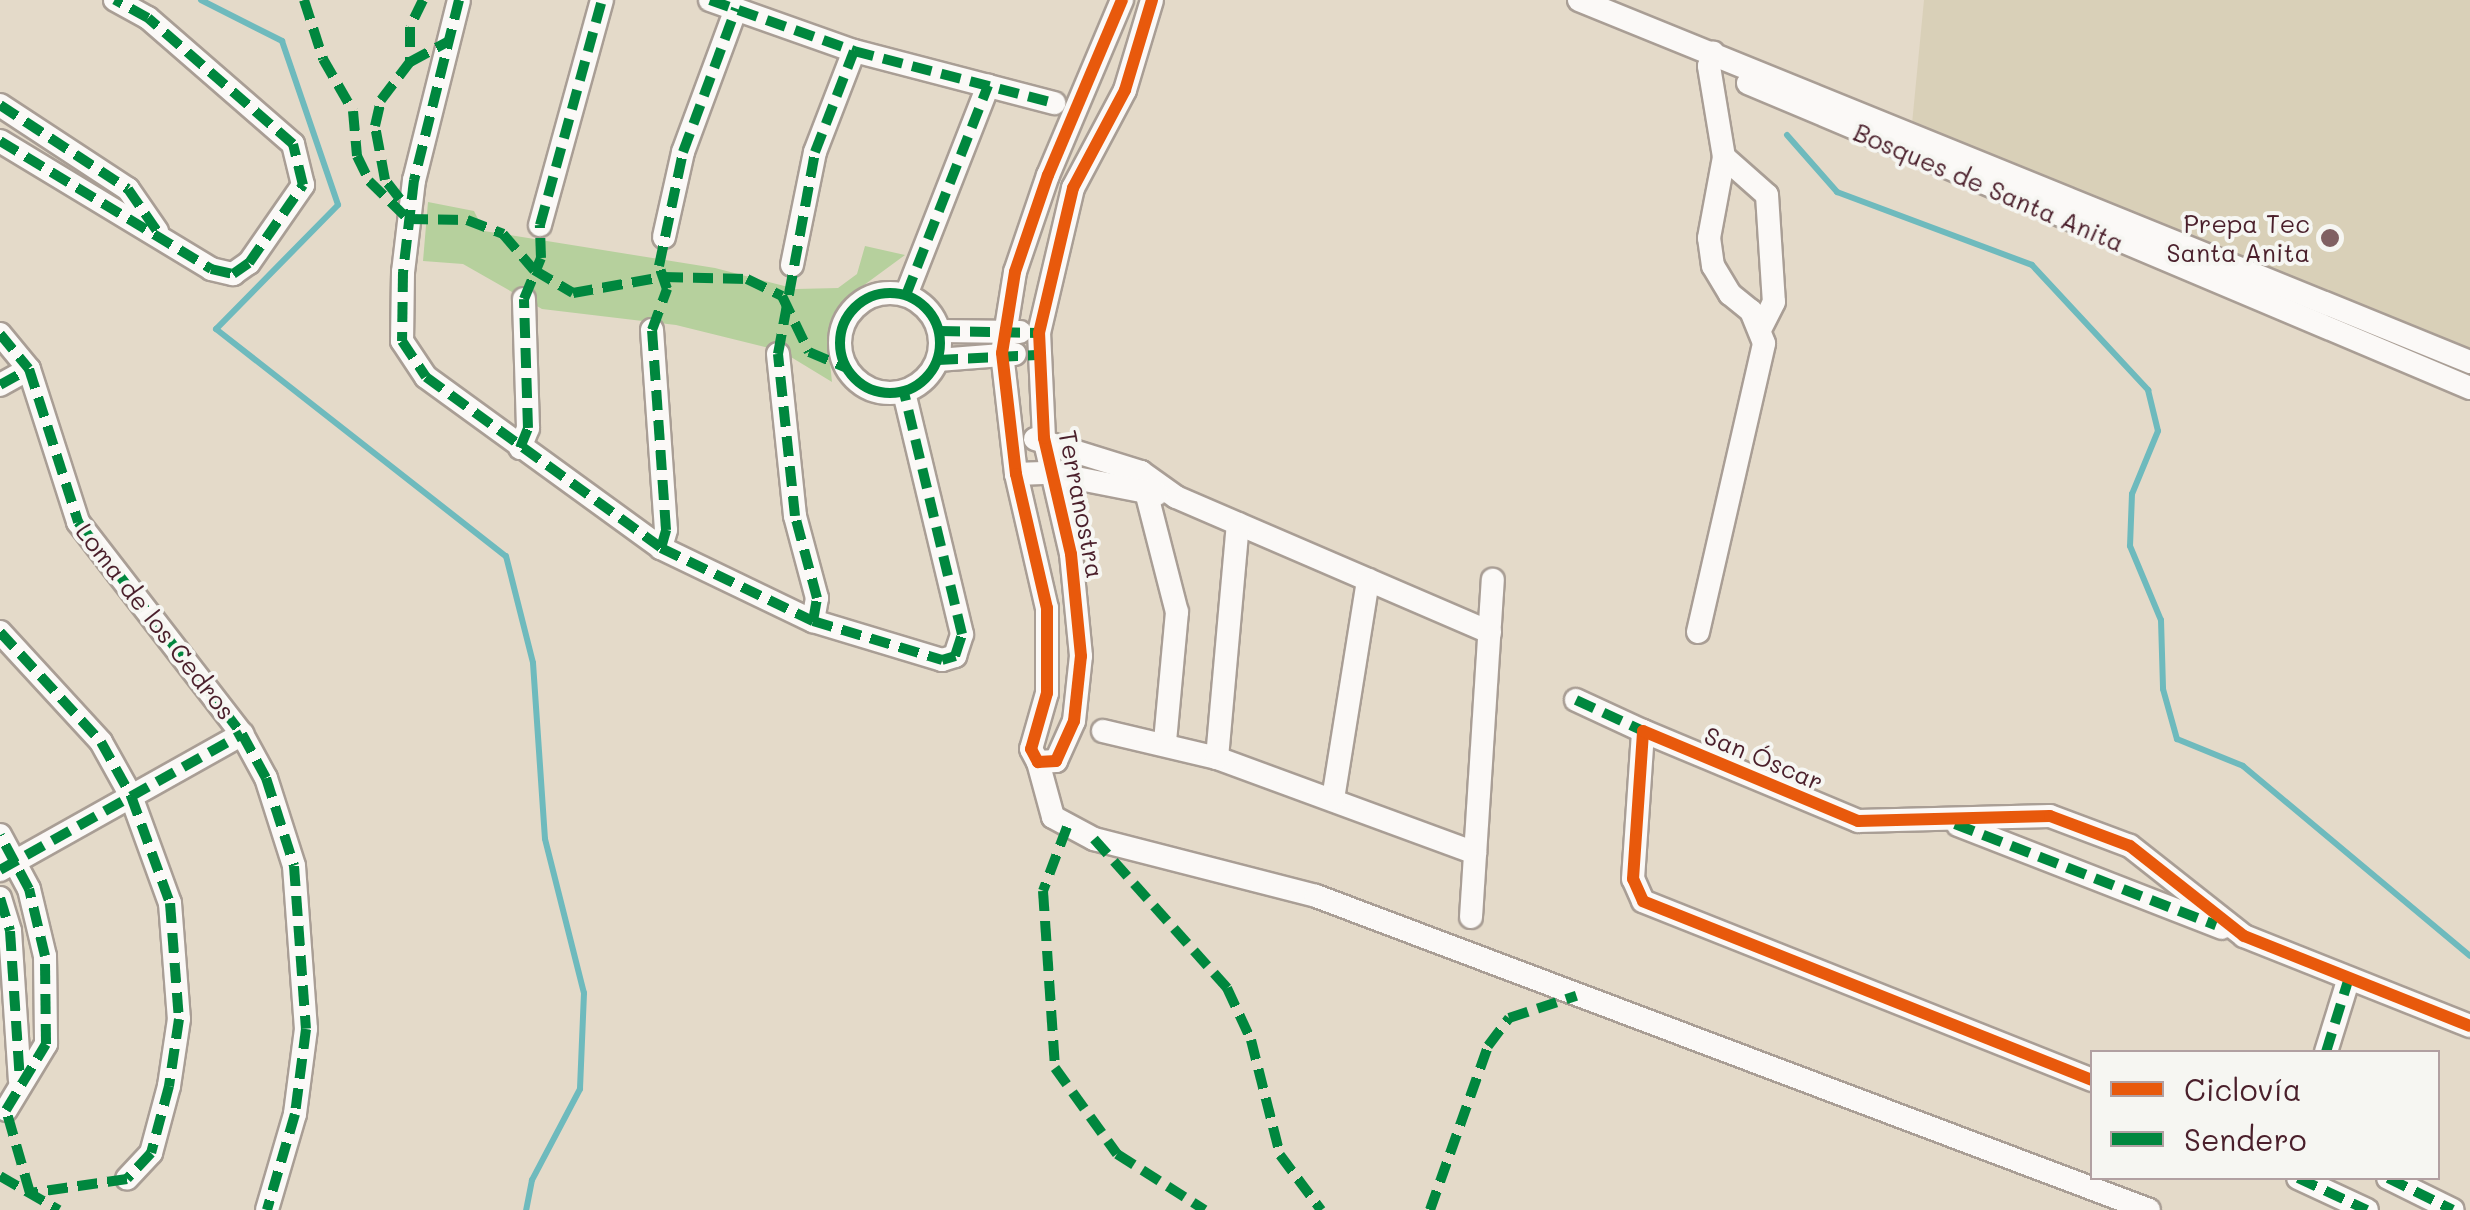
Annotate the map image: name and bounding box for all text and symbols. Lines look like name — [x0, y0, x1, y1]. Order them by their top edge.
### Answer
street label: Bosques de Santa Anita — [1849, 116, 2129, 258]
place label: Prepa Tec Santa Anita — [2167, 209, 2310, 268]
marker: Prepa Tec Santa Anita — [2319, 227, 2341, 249]
street label: Terranostra — [1053, 428, 1111, 580]
street label: Loma de los Cedros — [70, 517, 242, 725]
street label: San Óscar — [1700, 720, 1828, 796]
legend — [2090, 1050, 2440, 1180]
text: Ciclovía — [2184, 1069, 2302, 1109]
text: Sendero — [2184, 1119, 2307, 1159]

